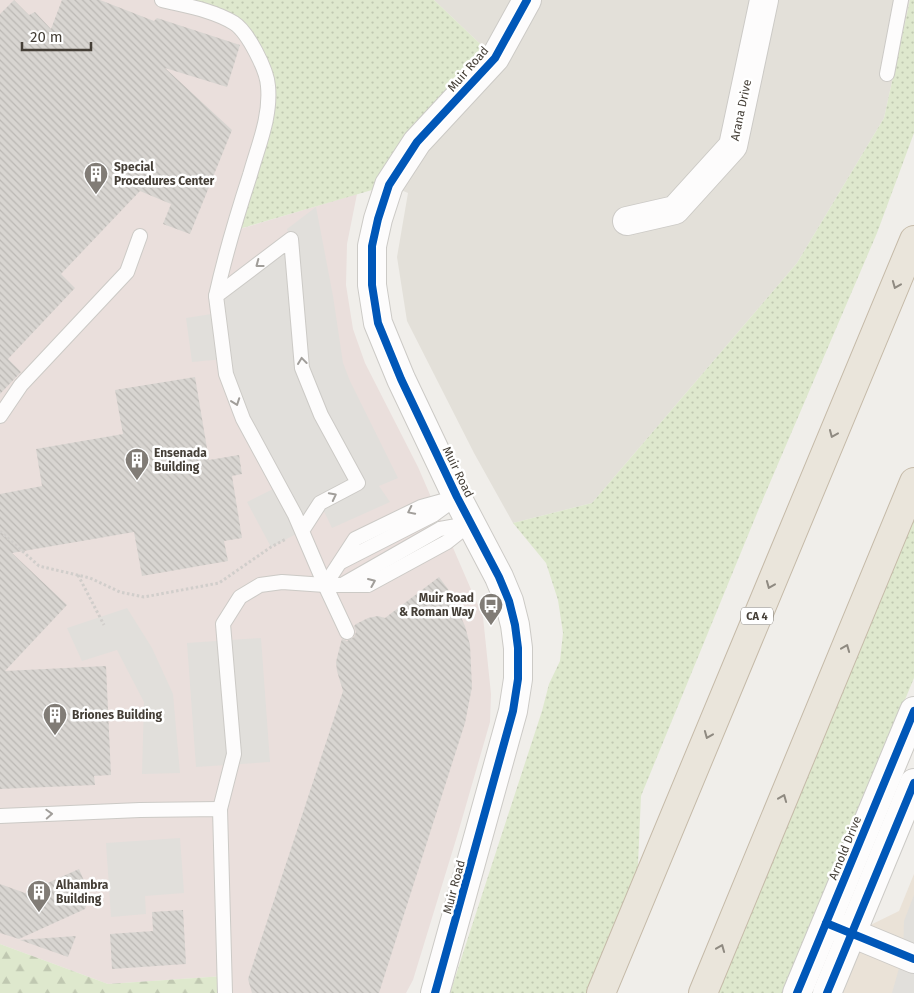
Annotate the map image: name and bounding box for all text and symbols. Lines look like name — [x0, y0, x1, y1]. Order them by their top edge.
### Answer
scale bar — [22, 20, 91, 52]
text: 20 m — [30, 28, 63, 46]
street label: Muir Road — [445, 44, 491, 94]
street label: Arana Drive — [728, 78, 754, 142]
place label: Special Procedures Center — [114, 160, 215, 188]
building icon: Special Procedures Center — [83, 161, 109, 195]
one-way arrow — [256, 258, 265, 266]
one-way arrow — [891, 280, 902, 289]
one-way arrow — [297, 357, 308, 365]
one-way arrow — [231, 397, 241, 406]
one-way arrow — [828, 430, 838, 438]
street label: Muir Road — [440, 444, 476, 500]
place label: Ensenada Building — [154, 446, 207, 474]
building icon: Ensenada Building — [124, 447, 150, 481]
one-way arrow — [328, 492, 337, 502]
one-way arrow — [407, 505, 416, 516]
one-way arrow — [367, 578, 376, 588]
one-way arrow — [766, 580, 776, 588]
place label: Muir Road & Roman Way — [399, 591, 475, 619]
bus stop icon: Muir Road & Roman Way — [478, 592, 504, 626]
road number: CA 4 — [741, 608, 773, 624]
one-way arrow — [839, 644, 850, 653]
building icon: Briones Building — [42, 702, 68, 736]
place label: Briones Building — [72, 708, 162, 722]
one-way arrow — [704, 730, 714, 739]
one-way arrow — [777, 794, 788, 803]
one-way arrow — [45, 808, 53, 819]
street label: Arnold Drive — [826, 814, 864, 882]
street label: Muir Road — [440, 859, 468, 915]
place label: Alhambra Building — [55, 878, 109, 906]
building icon: Alhambra Building — [26, 879, 52, 913]
one-way arrow — [715, 944, 726, 953]

